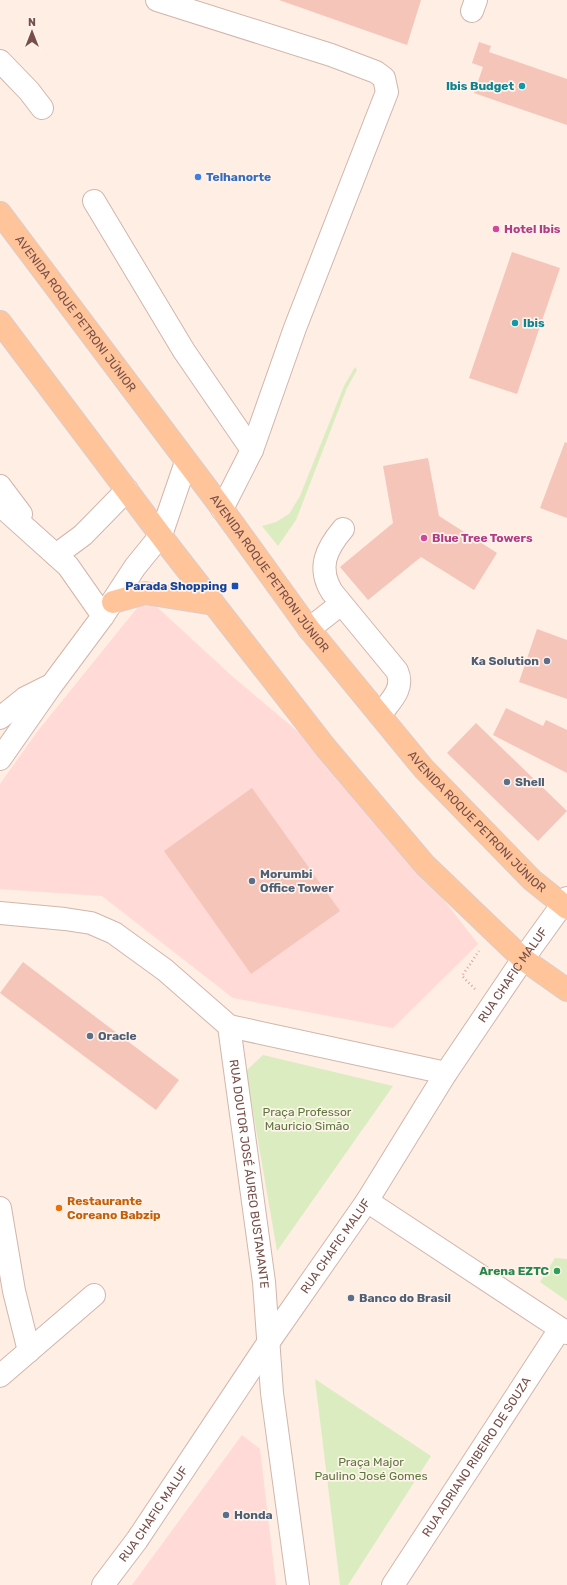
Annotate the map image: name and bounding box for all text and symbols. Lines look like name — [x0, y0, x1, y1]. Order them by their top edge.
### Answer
north arrow — [12, 12, 52, 52]
text: N — [28, 16, 36, 29]
place label: Ibis Budget — [446, 79, 514, 93]
marker: Ibis Budget — [517, 81, 527, 91]
place label: Telhanorte — [206, 170, 271, 184]
marker: Telhanorte — [193, 172, 203, 182]
place label: Hotel Ibis — [504, 222, 561, 236]
marker: Hotel Ibis — [491, 224, 501, 234]
street label: AVENIDA ROQUE PETRONI JÚNIOR — [12, 233, 139, 395]
place label: Ibis — [523, 316, 545, 330]
marker: Ibis — [510, 318, 520, 328]
street label: AVENIDA ROQUE PETRONI JÚNIOR — [207, 492, 332, 655]
place label: Blue Tree Towers — [432, 531, 533, 545]
marker: Blue Tree Towers — [419, 533, 429, 543]
place label: Parada Shopping — [125, 579, 227, 593]
marker: Parada Shopping — [230, 581, 240, 591]
place label: Ka Solution — [471, 654, 539, 668]
marker: Ka Solution — [542, 656, 552, 666]
street label: AVENIDA ROQUE PETRONI JÚNIOR — [405, 748, 549, 895]
place label: Shell — [515, 775, 545, 789]
marker: Shell — [502, 777, 512, 787]
place label: Morumbi Office Tower — [260, 867, 334, 895]
marker: Morumbi Office Tower — [247, 876, 257, 886]
street label: RUA CHAFIC MALUF — [475, 925, 550, 1025]
place label: Oracle — [98, 1029, 137, 1043]
marker: Oracle — [85, 1031, 95, 1041]
street label: RUA DOUTOR JOSÉ ÁUREO BUSTAMANTE — [227, 1058, 271, 1289]
park label: Praça Professor Mauricio Simão — [263, 1105, 352, 1133]
place label: Restaurante Coreano Babzip — [67, 1194, 161, 1222]
street label: RUA CHAFIC MALUF — [298, 1196, 373, 1296]
marker: Restaurante Coreano Babzip — [54, 1203, 64, 1213]
place label: Arena EZTC — [479, 1264, 550, 1278]
marker: Arena EZTC — [552, 1266, 562, 1276]
place label: Banco do Brasil — [359, 1291, 451, 1305]
marker: Banco do Brasil — [346, 1293, 356, 1303]
street label: RUA ADRIANO RIBEIRO DE SOUZA — [419, 1374, 534, 1539]
park label: Praça Major Paulino José Gomes — [314, 1455, 428, 1483]
street label: RUA CHAFIC MALUF — [116, 1464, 191, 1565]
place label: Honda — [234, 1508, 273, 1522]
marker: Honda — [221, 1510, 231, 1520]

